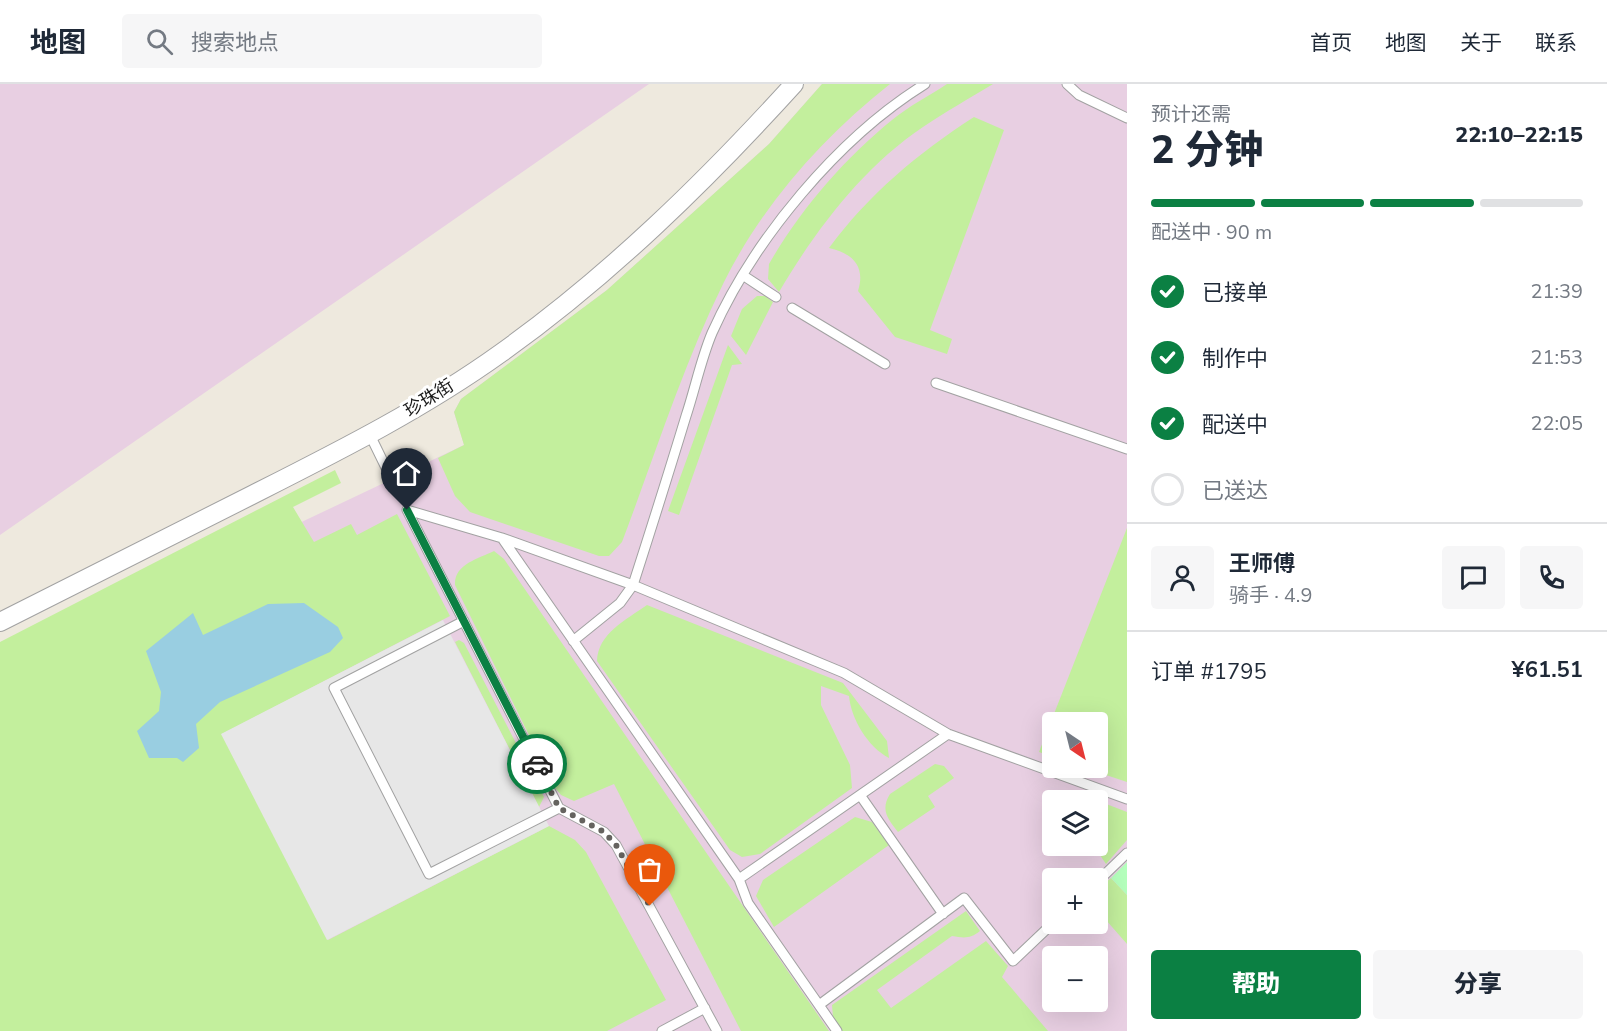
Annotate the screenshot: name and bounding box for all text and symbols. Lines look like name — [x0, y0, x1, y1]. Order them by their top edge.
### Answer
search box — [122, 14, 542, 68]
text: 地图 — [30, 24, 86, 62]
icon: search — [143, 25, 176, 58]
text: 搜索地点 — [191, 28, 279, 58]
text: 首页 — [1310, 29, 1352, 57]
text: 地图 — [1385, 29, 1427, 57]
text: 关于 — [1460, 29, 1502, 57]
text: 联系 — [1535, 29, 1577, 57]
text: 预计还需 — [1151, 101, 1231, 128]
text: 22:10–22:15 — [1455, 120, 1583, 150]
text: 2 分钟 — [1151, 124, 1263, 177]
text: 配送中 · 90 m — [1151, 219, 1272, 246]
icon: check — [1151, 275, 1184, 308]
text: 已接单 — [1202, 278, 1268, 308]
text: 21:39 — [1530, 278, 1583, 305]
icon: check — [1151, 341, 1184, 374]
text: 制作中 — [1202, 344, 1268, 374]
text: 21:53 — [1530, 344, 1583, 371]
street label: 珍珠街 — [400, 374, 458, 422]
icon: check — [1151, 407, 1184, 440]
text: 配送中 — [1202, 410, 1268, 440]
text: 22:05 — [1530, 410, 1583, 437]
pin — [381, 448, 432, 510]
icon: home — [390, 457, 423, 490]
text: 已送达 — [1202, 476, 1268, 506]
button: person — [1151, 546, 1214, 609]
button: chat — [1442, 546, 1505, 609]
button: phone — [1520, 546, 1583, 609]
text: 王师傅 — [1229, 549, 1295, 579]
text: 骑手 · 4.9 — [1229, 582, 1312, 609]
text: ¥61.51 — [1512, 655, 1583, 685]
text: 订单 #1795 — [1151, 657, 1267, 687]
north arrow — [1042, 712, 1108, 778]
map controls — [1042, 712, 1108, 1012]
courier — [507, 734, 567, 794]
icon: car — [521, 748, 554, 781]
button: layers — [1042, 790, 1108, 856]
pin — [624, 844, 675, 906]
icon: bag — [633, 853, 666, 886]
button: + — [1042, 868, 1108, 934]
button: − — [1042, 946, 1108, 1012]
button: 帮助 — [1151, 950, 1361, 1019]
button: 分享 — [1373, 950, 1583, 1019]

